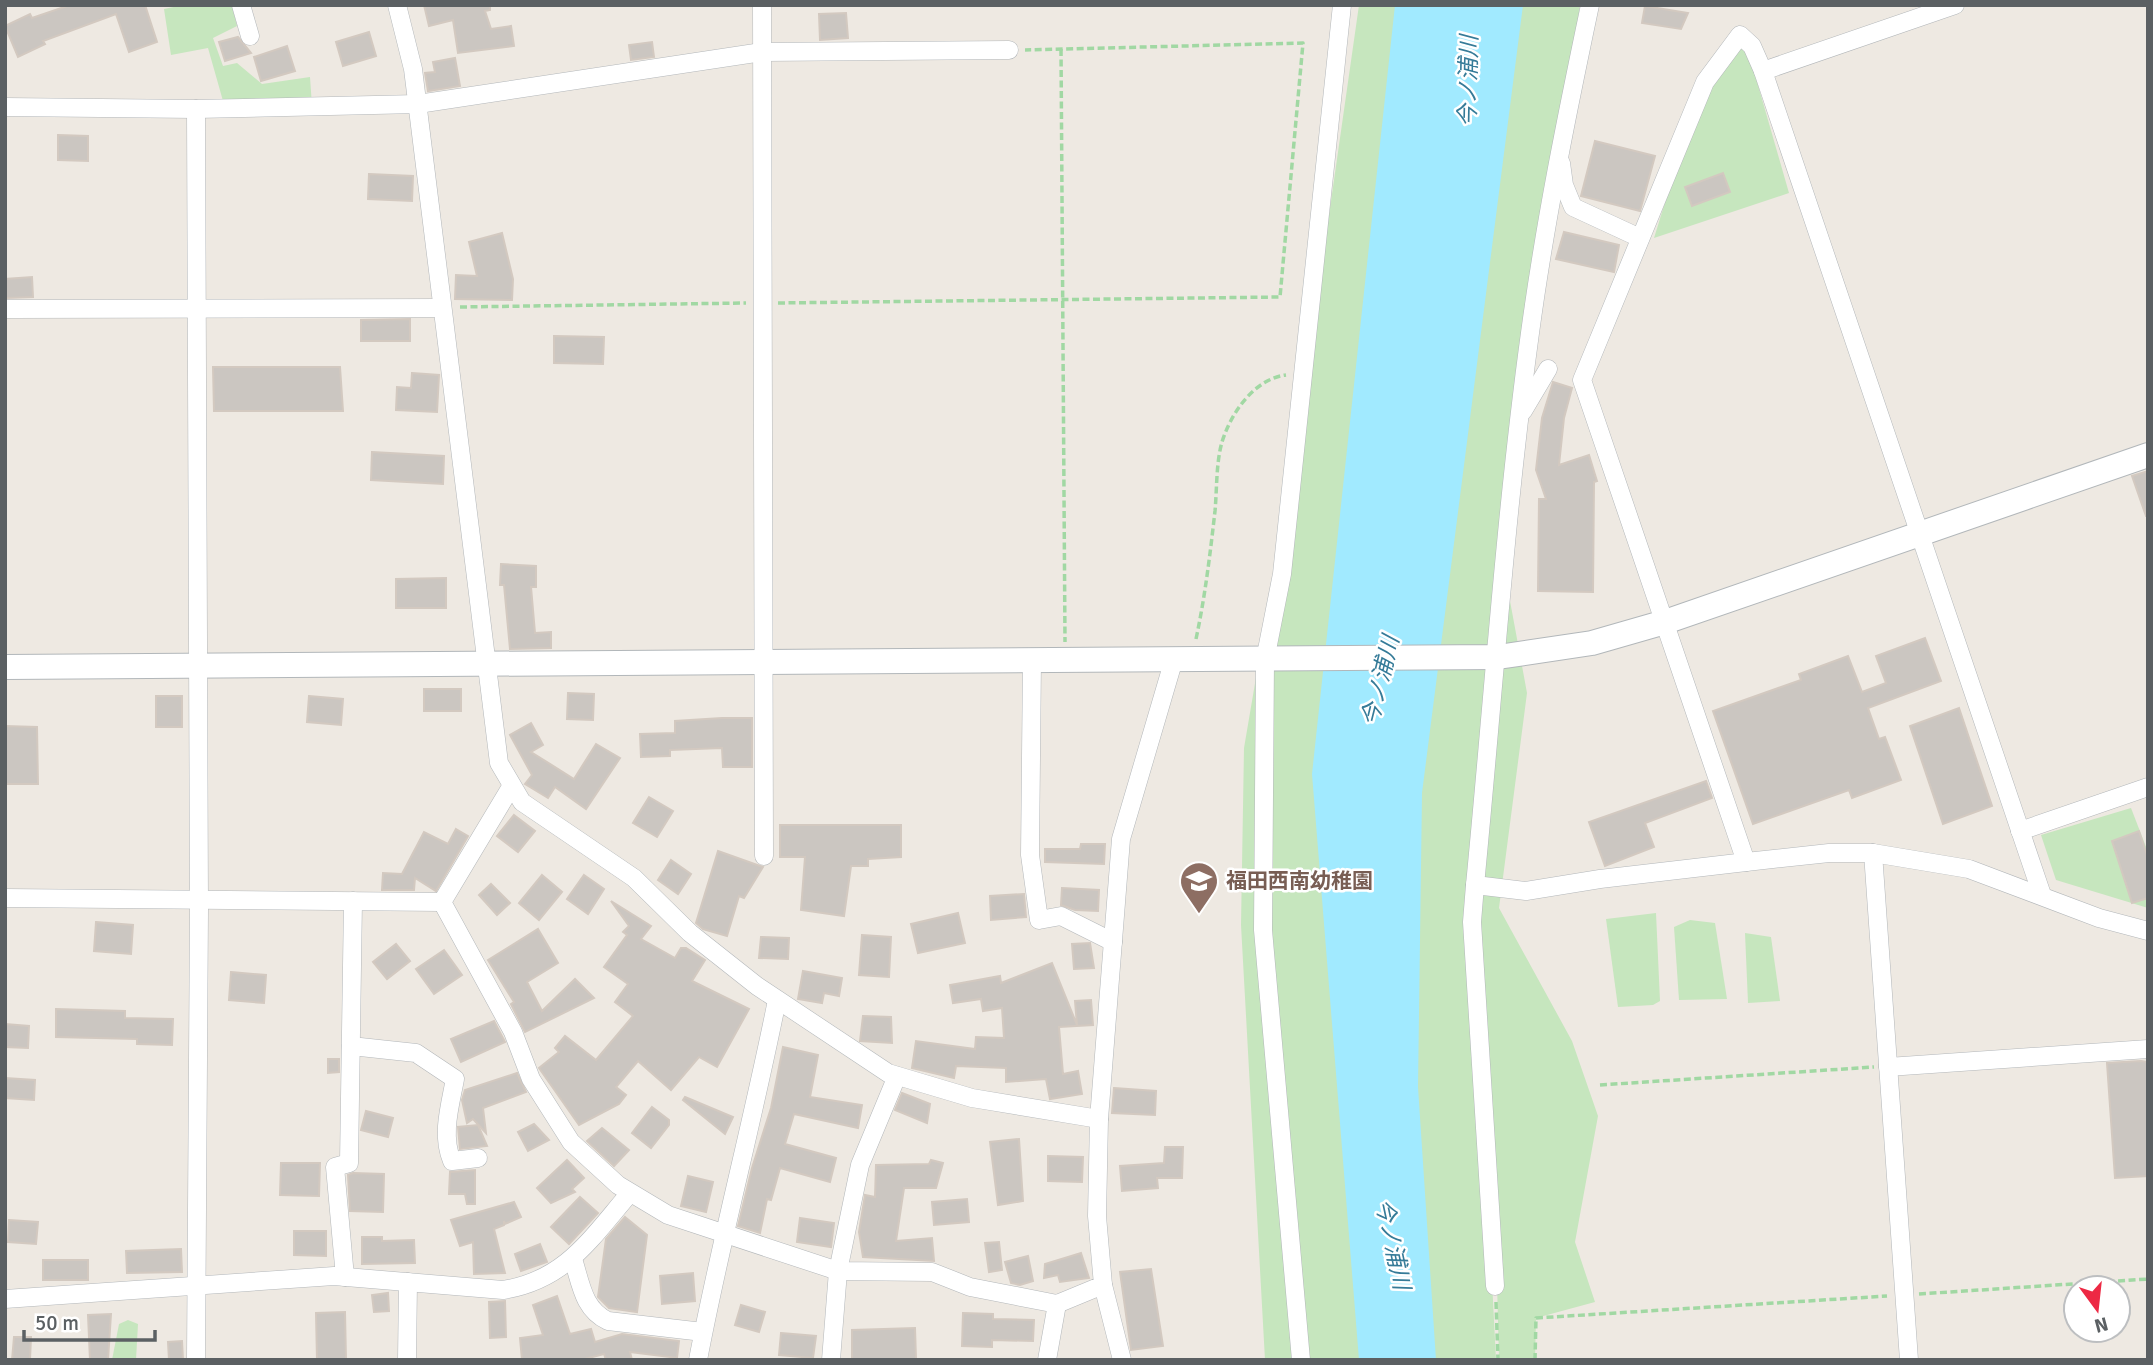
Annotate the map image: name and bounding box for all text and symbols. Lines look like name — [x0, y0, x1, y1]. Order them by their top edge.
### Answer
water label: 今ノ浦川 — [1453, 32, 1484, 127]
water label: 今ノ浦川 — [1355, 630, 1406, 729]
school or university icon: 福田西南幼稚園 — [1178, 860, 1220, 915]
place label: 福田西南幼稚園 — [1226, 868, 1373, 894]
water label: 今ノ浦川 — [1369, 1196, 1417, 1295]
north arrow — [2062, 1274, 2132, 1344]
scale bar — [24, 1298, 156, 1342]
text: 50 m — [35, 1310, 79, 1336]
text: N — [2092, 1311, 2111, 1338]

